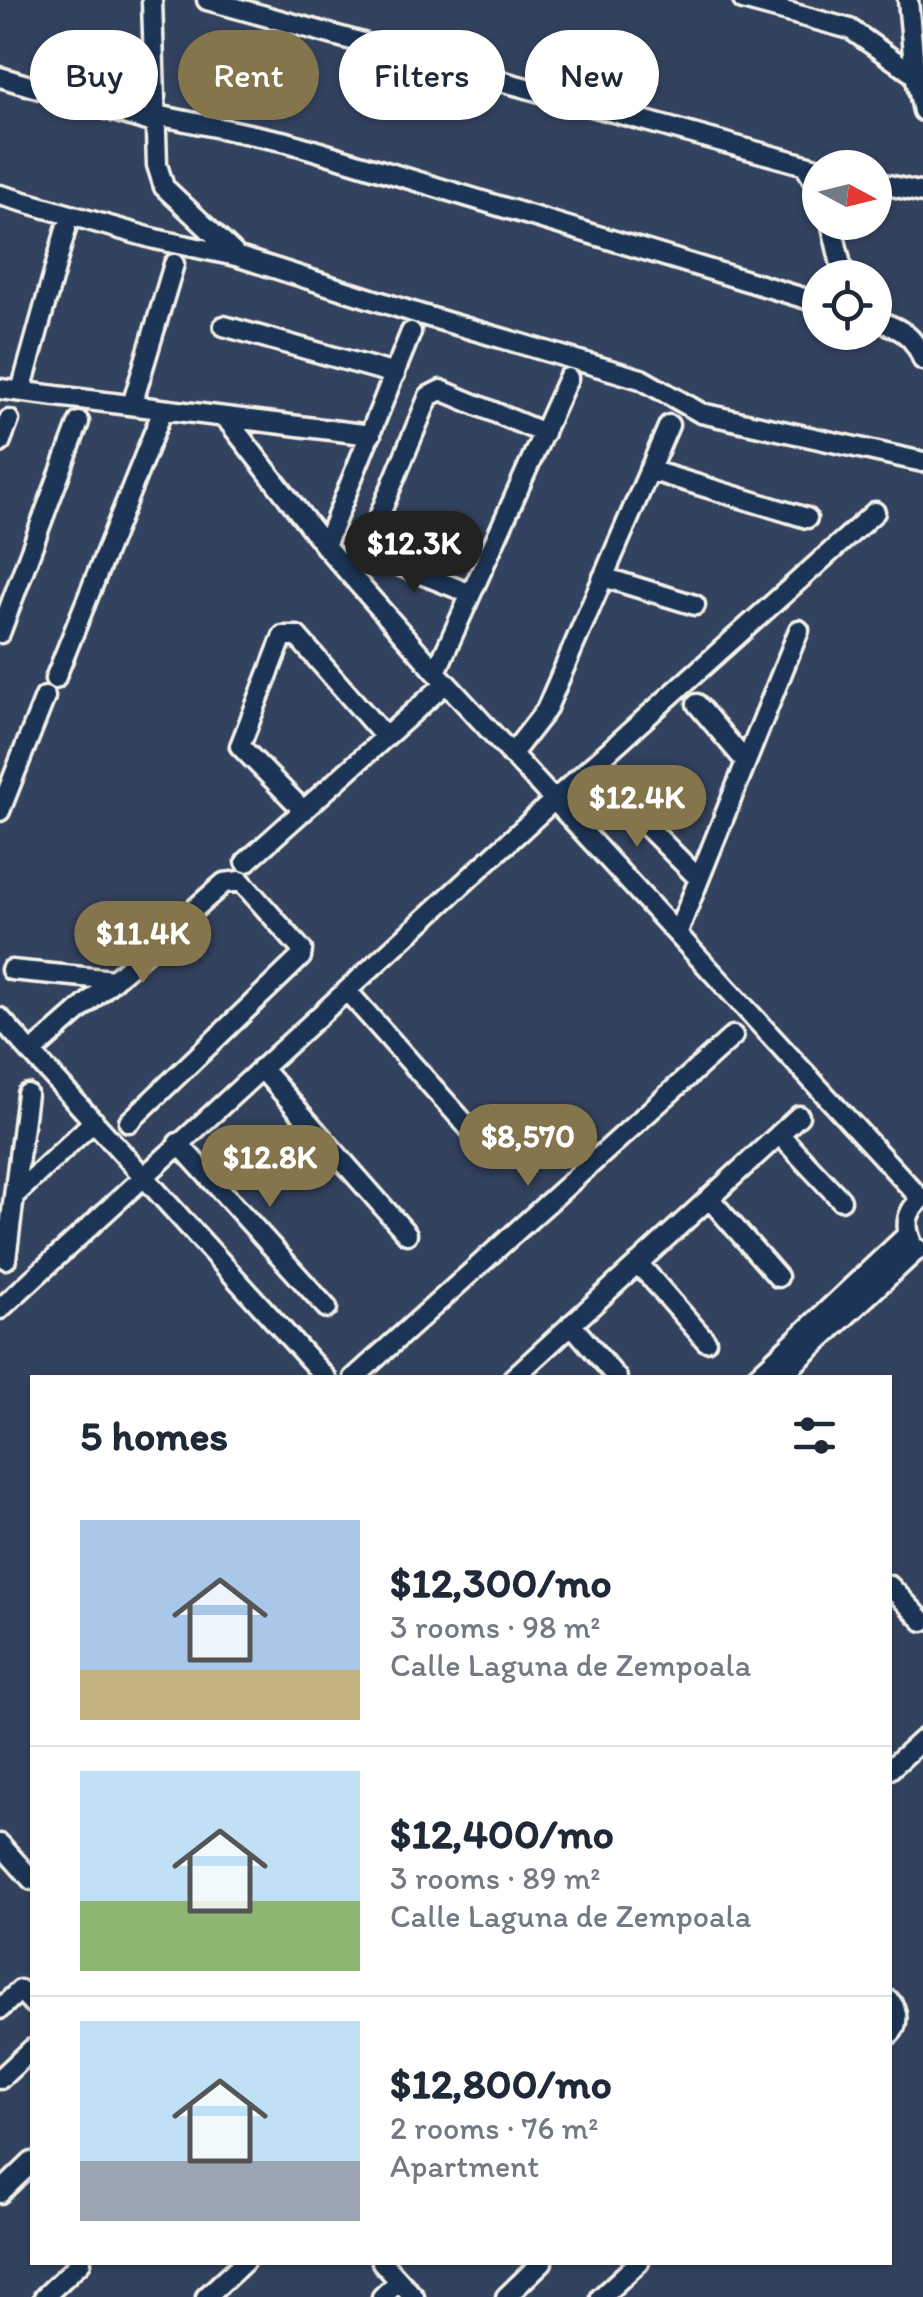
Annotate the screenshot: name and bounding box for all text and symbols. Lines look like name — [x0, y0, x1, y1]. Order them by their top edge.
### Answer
chip: Buy — [30, 30, 158, 120]
chip: Rent — [178, 30, 319, 120]
chip: Filters — [339, 30, 505, 120]
chip: New — [525, 30, 659, 120]
north arrow — [802, 150, 892, 240]
map controls — [802, 150, 892, 350]
button: locate — [802, 260, 892, 350]
pin: $12.3K — [333, 511, 495, 596]
text: $12.3K — [367, 524, 461, 562]
pin: $12.4K — [556, 765, 718, 850]
text: $12.4K — [589, 778, 685, 816]
pin: $11.4K — [62, 901, 224, 986]
text: $11.4K — [96, 914, 190, 952]
pin: $8,570 — [447, 1104, 609, 1189]
text: $8,570 — [481, 1117, 575, 1155]
pin: $12.8K — [189, 1125, 351, 1210]
text: $12.8K — [223, 1138, 317, 1176]
icon: filters — [787, 1408, 842, 1463]
text: 5 homes — [80, 1410, 228, 1461]
text: $12,300/mo — [390, 1557, 612, 1608]
icon: home — [160, 1560, 280, 1680]
text: 3 rooms · 98 m² — [390, 1608, 601, 1646]
text: Calle Laguna de Zempoala — [390, 1646, 751, 1684]
text: $12,400/mo — [390, 1808, 614, 1859]
icon: home — [160, 1811, 280, 1931]
text: 3 rooms · 89 m² — [390, 1859, 601, 1897]
text: Calle Laguna de Zempoala — [390, 1897, 751, 1935]
text: $12,800/mo — [390, 2058, 612, 2109]
icon: home — [160, 2061, 280, 2181]
text: 2 rooms · 76 m² — [390, 2109, 599, 2147]
text: Apartment — [390, 2147, 539, 2185]

